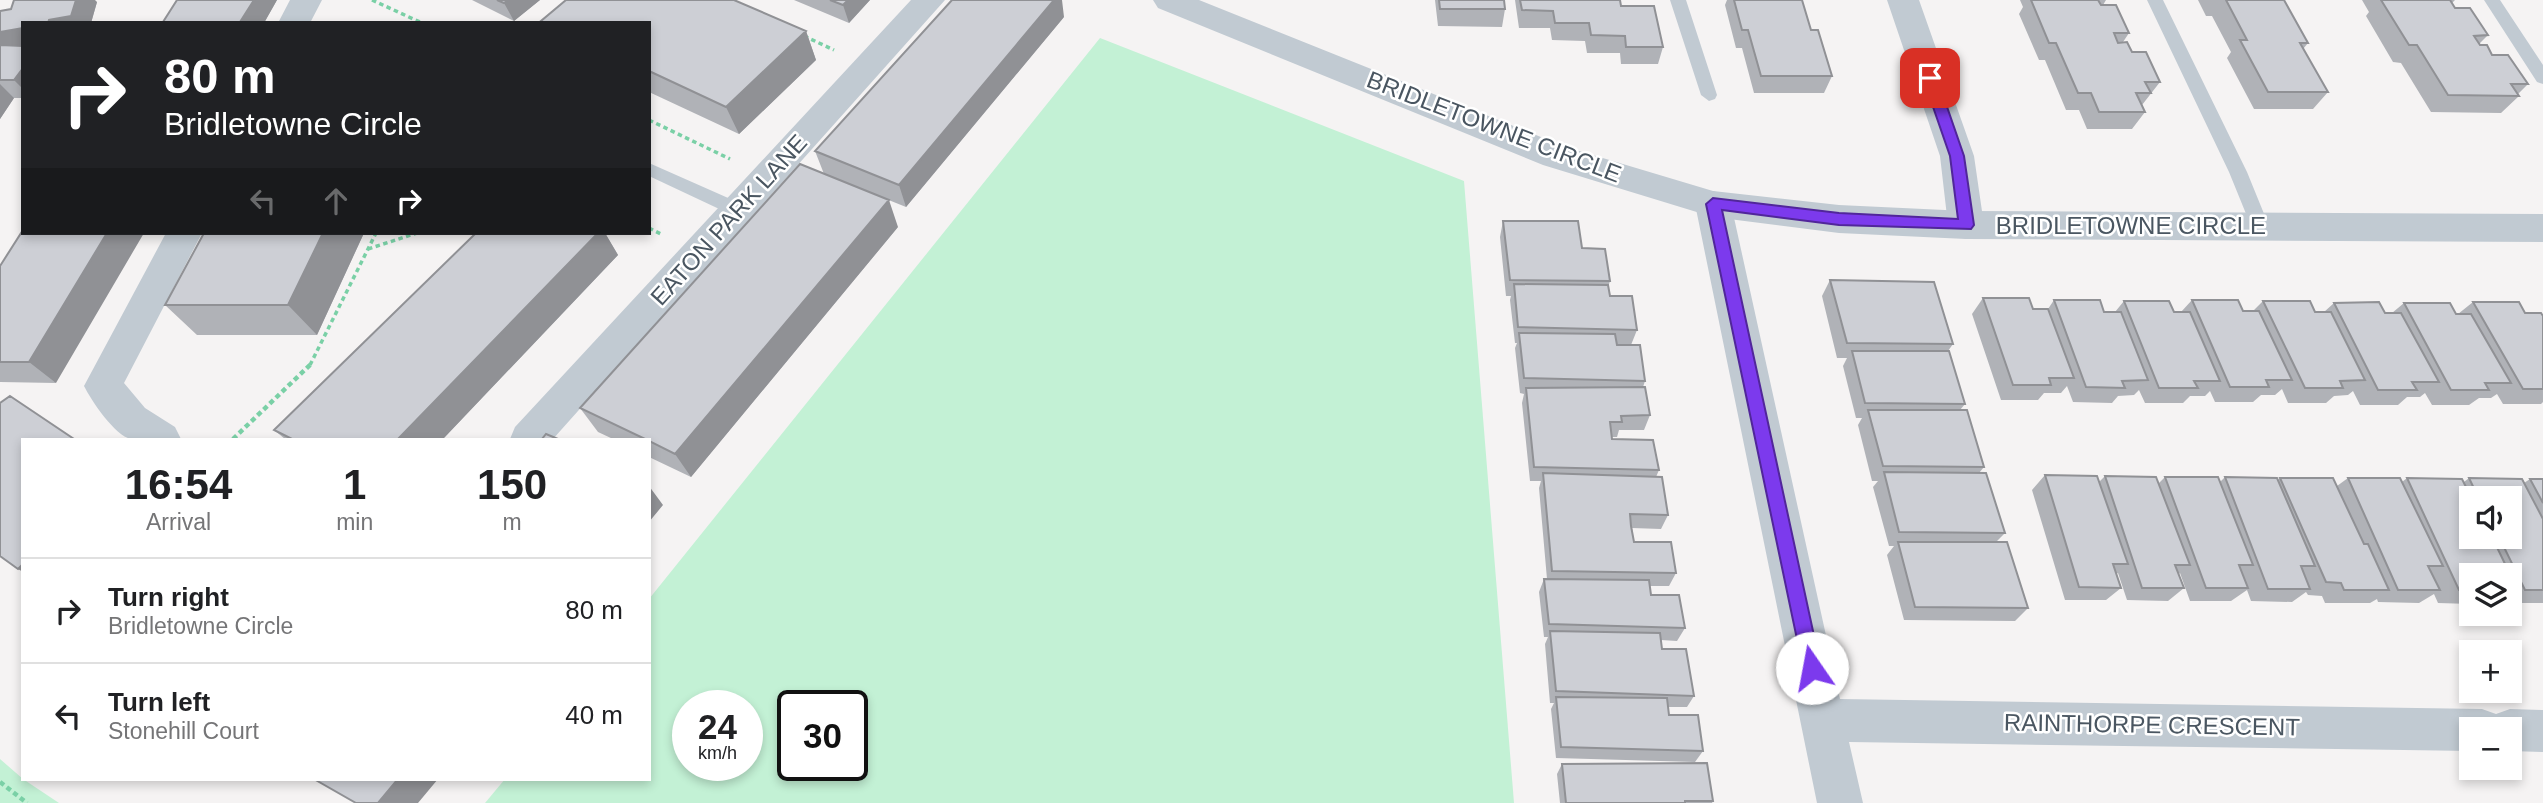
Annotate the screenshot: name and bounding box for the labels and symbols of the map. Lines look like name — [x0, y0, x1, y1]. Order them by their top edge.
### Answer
pin — [1900, 48, 1960, 108]
street label: BRIDLETOWNE CIRCLE — [1363, 65, 1625, 188]
street label: EATON PARK LANE — [645, 129, 812, 310]
street label: BRIDLETOWNE CIRCLE — [1996, 212, 2266, 239]
position arrow — [1775, 631, 1849, 705]
speed limit sign: 30 — [777, 690, 868, 781]
street label: RAINTHORPE CRESCENT — [2004, 708, 2301, 741]

